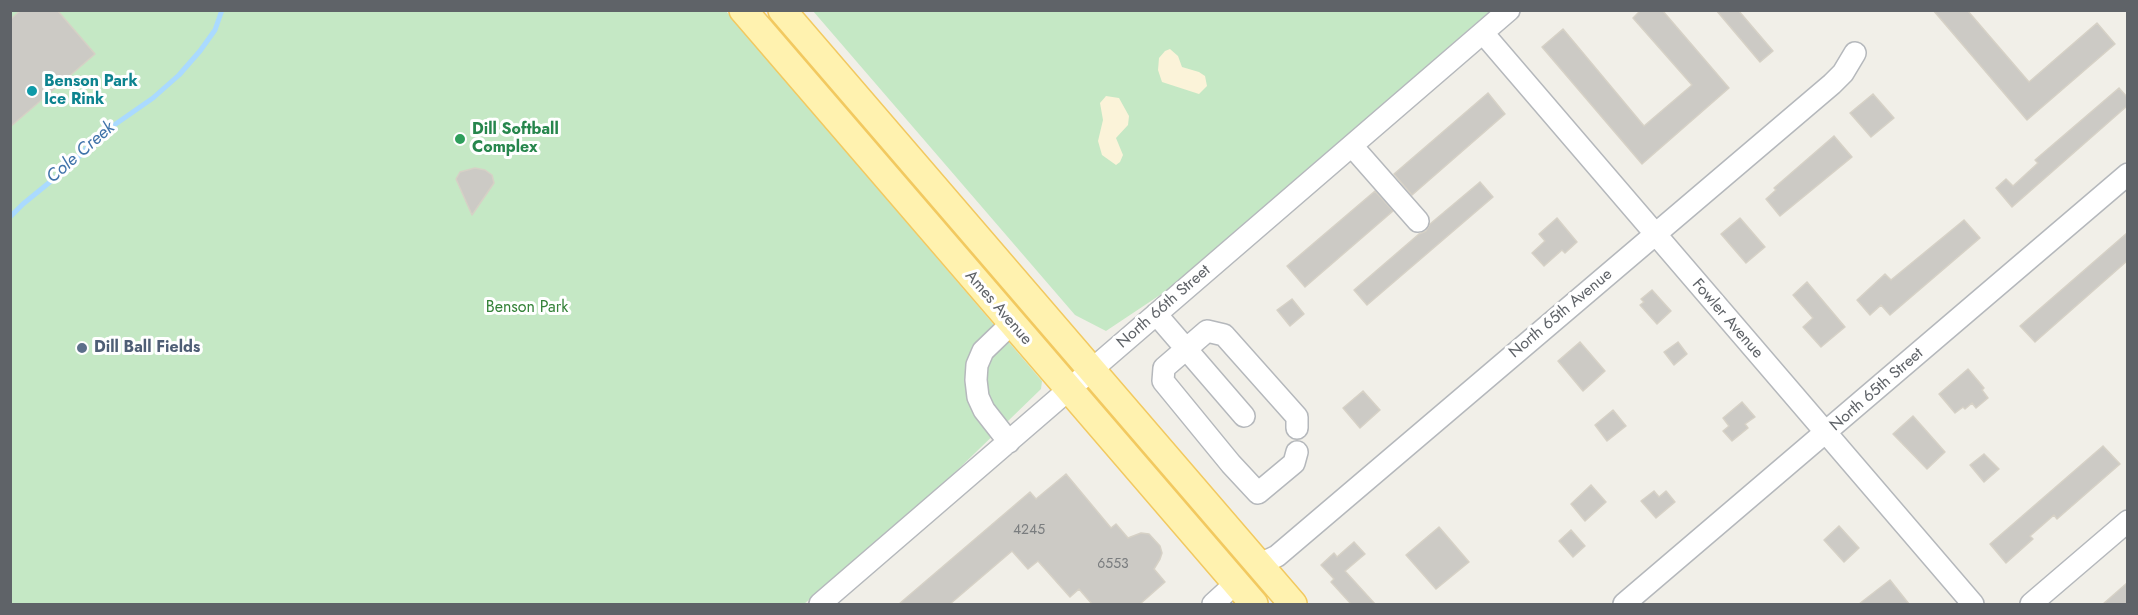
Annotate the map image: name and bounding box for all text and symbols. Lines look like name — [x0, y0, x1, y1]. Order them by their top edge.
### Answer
place label: Benson Park Ice Rink — [44, 72, 138, 110]
marker: Benson Park Ice Rink — [25, 84, 39, 98]
water label: Cole Creek — [42, 118, 120, 188]
place label: Dill Softball Complex — [472, 120, 559, 158]
marker: Dill Softball Complex — [453, 132, 467, 146]
street label: North 66th Street — [1113, 261, 1215, 353]
street label: North 65th Avenue — [1506, 265, 1616, 363]
street label: Ames Avenue — [960, 267, 1036, 349]
street label: Fowler Avenue — [1687, 275, 1767, 363]
park label: Benson Park — [486, 298, 568, 318]
place label: Dill Ball Fields — [94, 338, 200, 358]
marker: Dill Ball Fields — [75, 341, 89, 355]
street label: North 65th Street — [1827, 344, 1927, 436]
house number: 4245 — [1013, 523, 1045, 539]
house number: 6553 — [1097, 557, 1129, 573]

